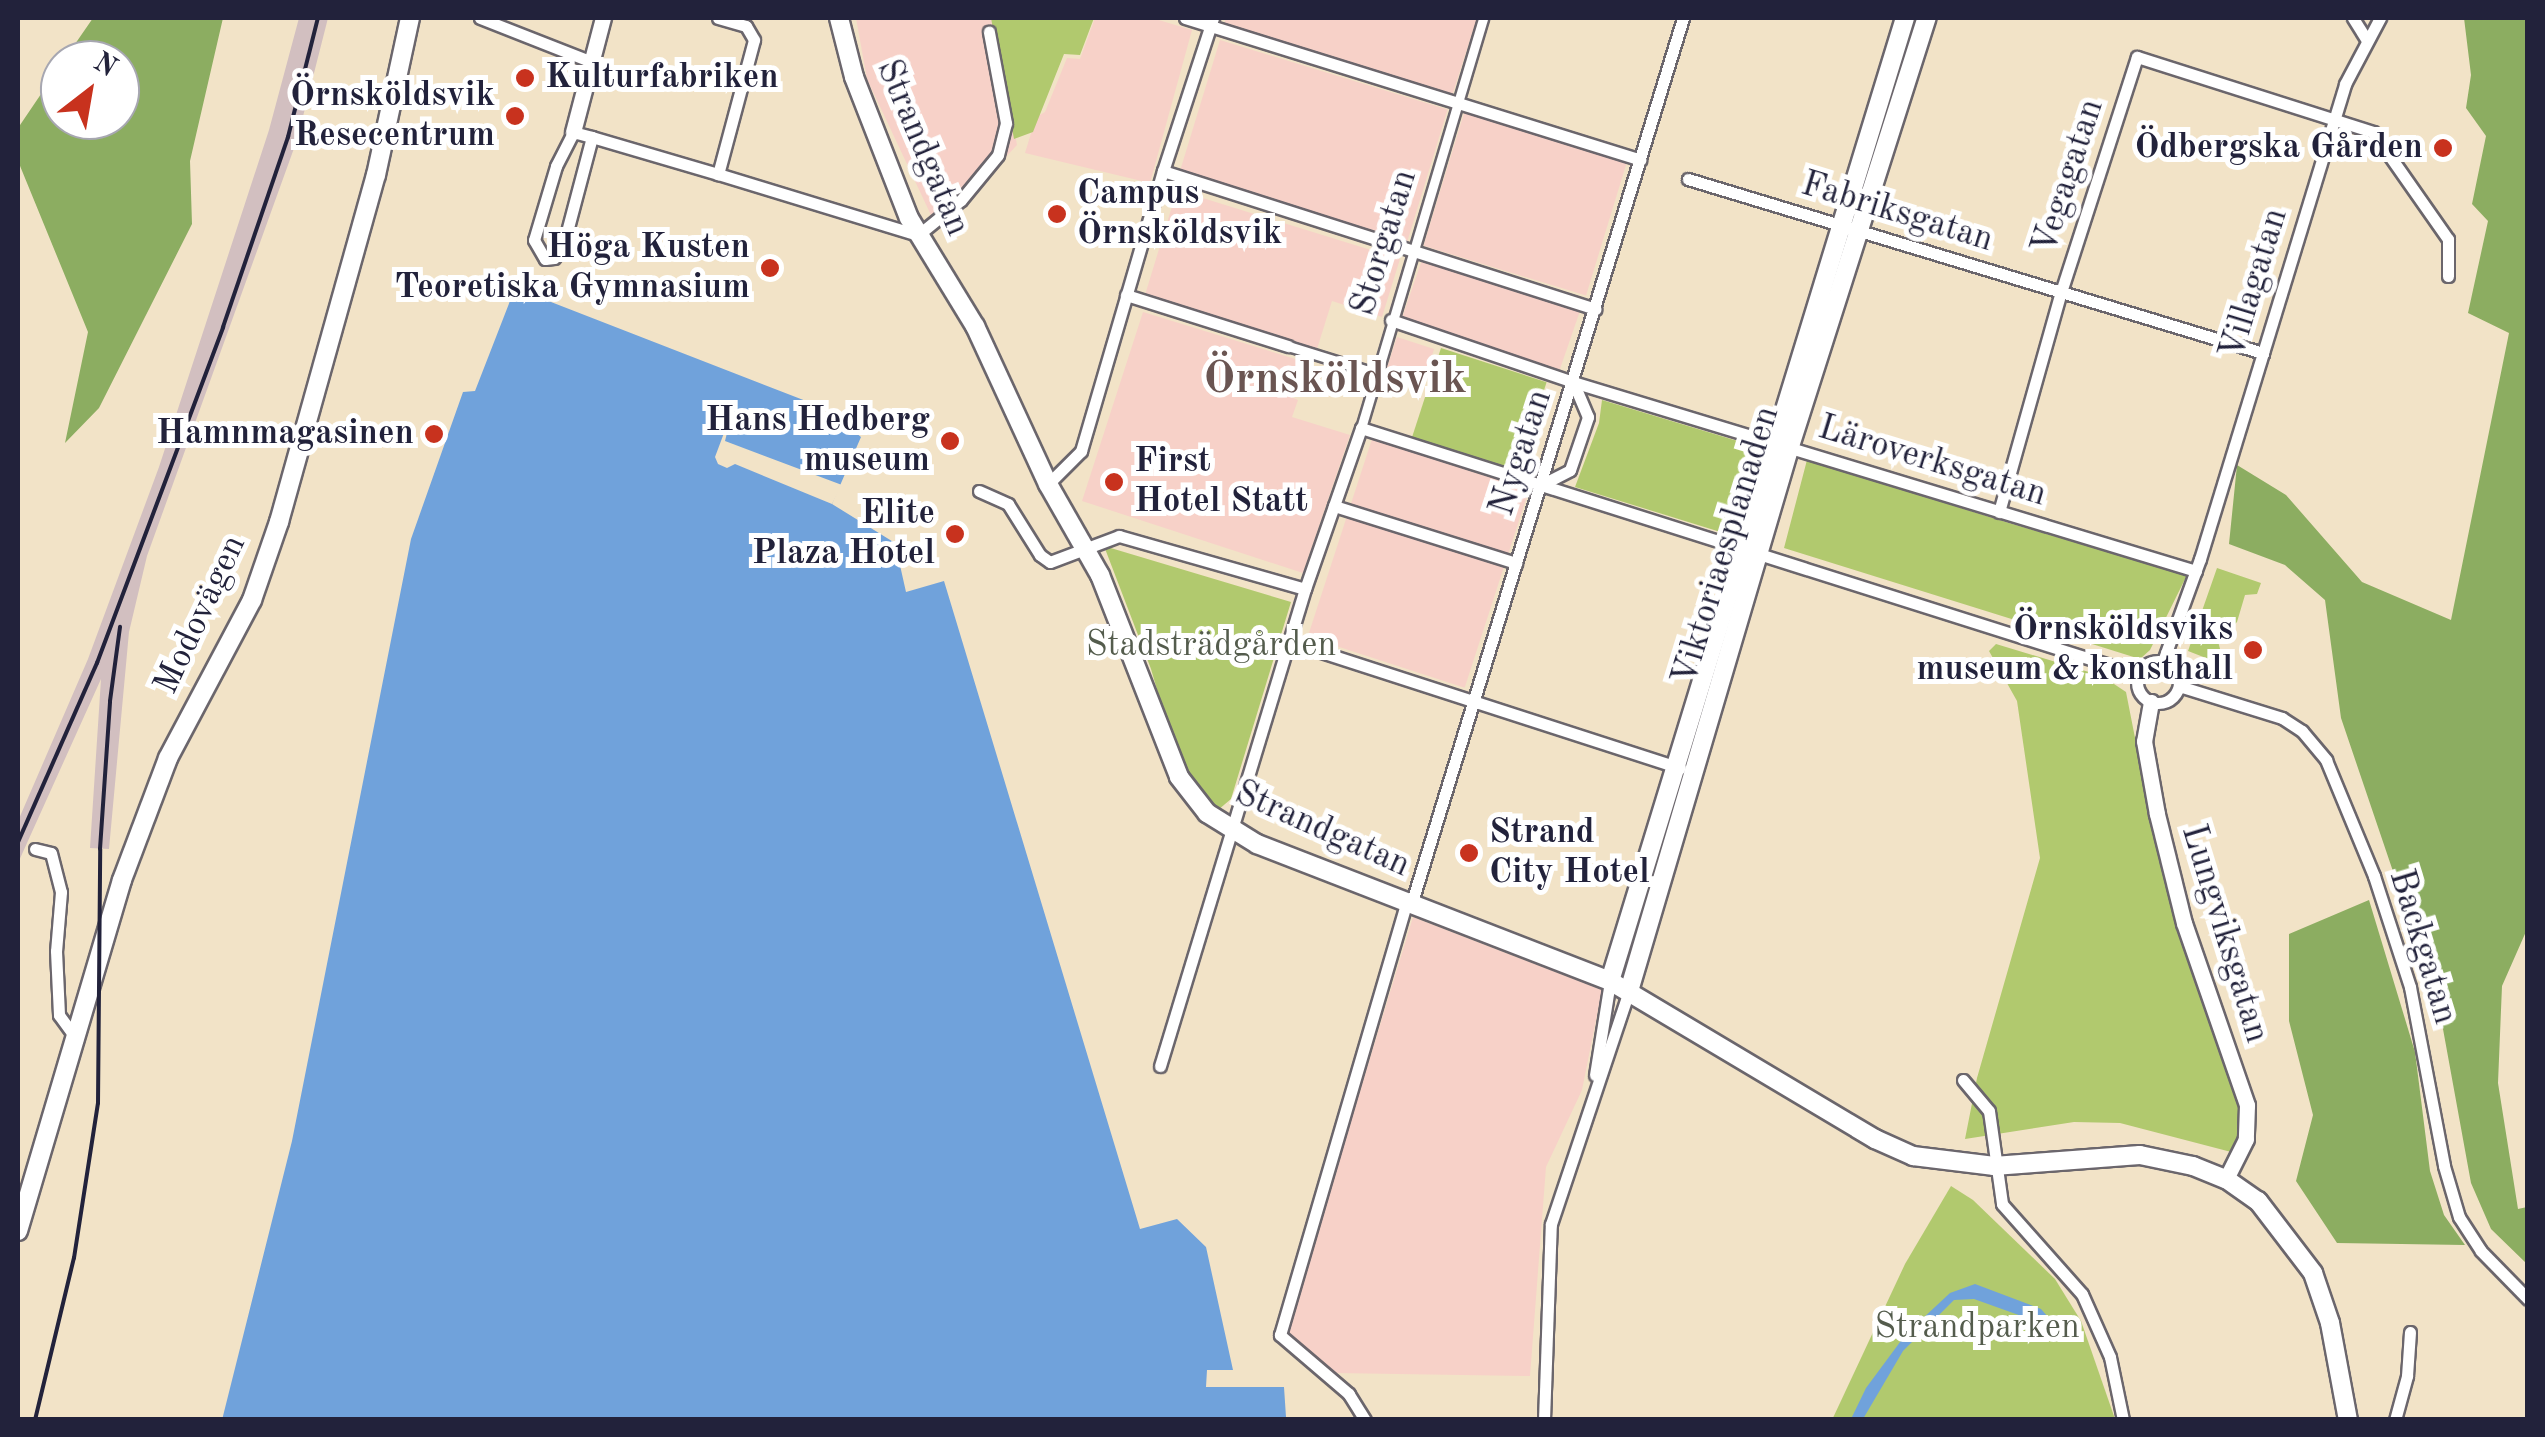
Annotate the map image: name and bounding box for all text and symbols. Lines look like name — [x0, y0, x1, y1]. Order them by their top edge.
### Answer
north arrow — [40, 40, 140, 140]
text: N — [88, 48, 121, 84]
street label: Strandgatan — [866, 54, 978, 242]
place label: Kulturfabriken — [545, 57, 779, 99]
marker: Kulturfabriken — [514, 67, 536, 89]
place label: Örnsköldsvik Resecentrum — [290, 75, 495, 157]
street label: Vegagatan — [2024, 94, 2114, 260]
marker: Örnsköldsvik Resecentrum — [504, 105, 526, 127]
place label: Ödbergska Gården — [2134, 127, 2423, 169]
marker: Ödbergska Gården — [2432, 137, 2454, 159]
street label: Fabriksgatan — [1796, 164, 1998, 262]
street label: Storgatan — [1343, 165, 1427, 321]
place label: Campus Örnsköldsvik — [1077, 173, 1282, 255]
marker: Campus Örnsköldsvik — [1046, 203, 1068, 225]
street label: Villagatan — [2212, 203, 2298, 365]
place label: Höga Kusten Teoretiska Gymnasium — [395, 227, 750, 309]
marker: Höga Kusten Teoretiska Gymnasium — [759, 257, 781, 279]
district label: Örnsköldsvik — [1203, 354, 1467, 408]
street label: Nygatan — [1482, 385, 1562, 521]
place label: Hans Hedberg museum — [705, 400, 930, 482]
street label: Viktoriaesplanaden — [1665, 401, 1789, 691]
street label: Läroverksgatan — [1813, 407, 2051, 517]
place label: Hamnmagasinen — [156, 413, 414, 455]
marker: Hamnmagasinen — [423, 423, 445, 445]
marker: Hans Hedberg museum — [939, 430, 961, 452]
place label: First Hotel Statt — [1134, 441, 1308, 523]
marker: First Hotel Statt — [1103, 471, 1125, 493]
place label: Elite Plaza Hotel — [752, 493, 935, 575]
marker: Elite Plaza Hotel — [944, 523, 966, 545]
street label: Modovägen — [146, 529, 256, 701]
place label: Örnsköldsviks museum & konsthall — [1916, 609, 2233, 691]
park label: Stadsträdgården — [1086, 625, 1336, 667]
marker: Örnsköldsviks museum & konsthall — [2242, 639, 2264, 661]
street label: Strandgatan — [1228, 773, 1416, 887]
place label: Strand City Hotel — [1489, 812, 1650, 894]
street label: Lungviksgatan — [2171, 820, 2277, 1048]
marker: Strand City Hotel — [1458, 842, 1480, 864]
street label: Backgatan — [2379, 865, 2465, 1029]
park label: Strandparken — [1874, 1307, 2080, 1349]

